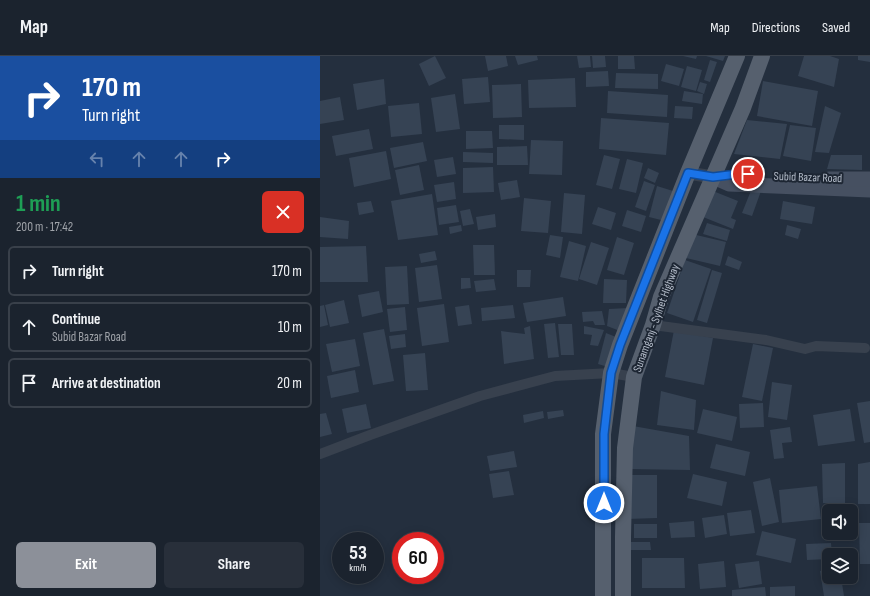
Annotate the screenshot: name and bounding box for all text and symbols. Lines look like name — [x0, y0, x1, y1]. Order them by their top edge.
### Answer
text: Map — [20, 16, 48, 39]
text: Map — [710, 19, 730, 36]
text: Directions — [752, 19, 800, 36]
text: Saved — [822, 19, 850, 36]
text: 170 m — [82, 71, 141, 104]
icon: right — [16, 72, 68, 124]
text: Turn right — [82, 105, 140, 126]
icon: left — [86, 148, 108, 170]
icon: ahead — [128, 148, 150, 170]
icon: ahead — [170, 148, 192, 170]
icon: right — [212, 148, 234, 170]
pin — [731, 157, 765, 191]
icon: arrive — [737, 163, 759, 185]
street label: Subid Bazar Road — [773, 169, 842, 186]
text: 1 min — [16, 189, 61, 218]
button: close — [262, 191, 304, 233]
text: 200 m · 17:42 — [16, 219, 73, 235]
icon: right — [18, 260, 40, 282]
text: Turn right — [52, 262, 104, 281]
text: 170 m — [272, 262, 302, 281]
street label: Sunamganj - Sylhet Highway — [630, 262, 683, 374]
text: Continue — [52, 310, 101, 329]
icon: ahead — [18, 316, 40, 338]
text: 10 m — [278, 318, 302, 337]
text: Subid Bazar Road — [52, 329, 126, 345]
icon: arrive — [18, 372, 40, 394]
text: Arrive at destination — [52, 374, 161, 393]
text: 20 m — [277, 374, 302, 393]
position arrow — [583, 482, 625, 524]
map controls — [822, 504, 858, 584]
button: sound — [822, 504, 858, 540]
speed limit sign: 60 — [392, 532, 444, 584]
text: 53 — [349, 541, 367, 565]
button: Exit — [16, 542, 156, 588]
button: Share — [164, 542, 304, 588]
button: layers — [822, 548, 858, 584]
text: km/h — [349, 562, 367, 574]

